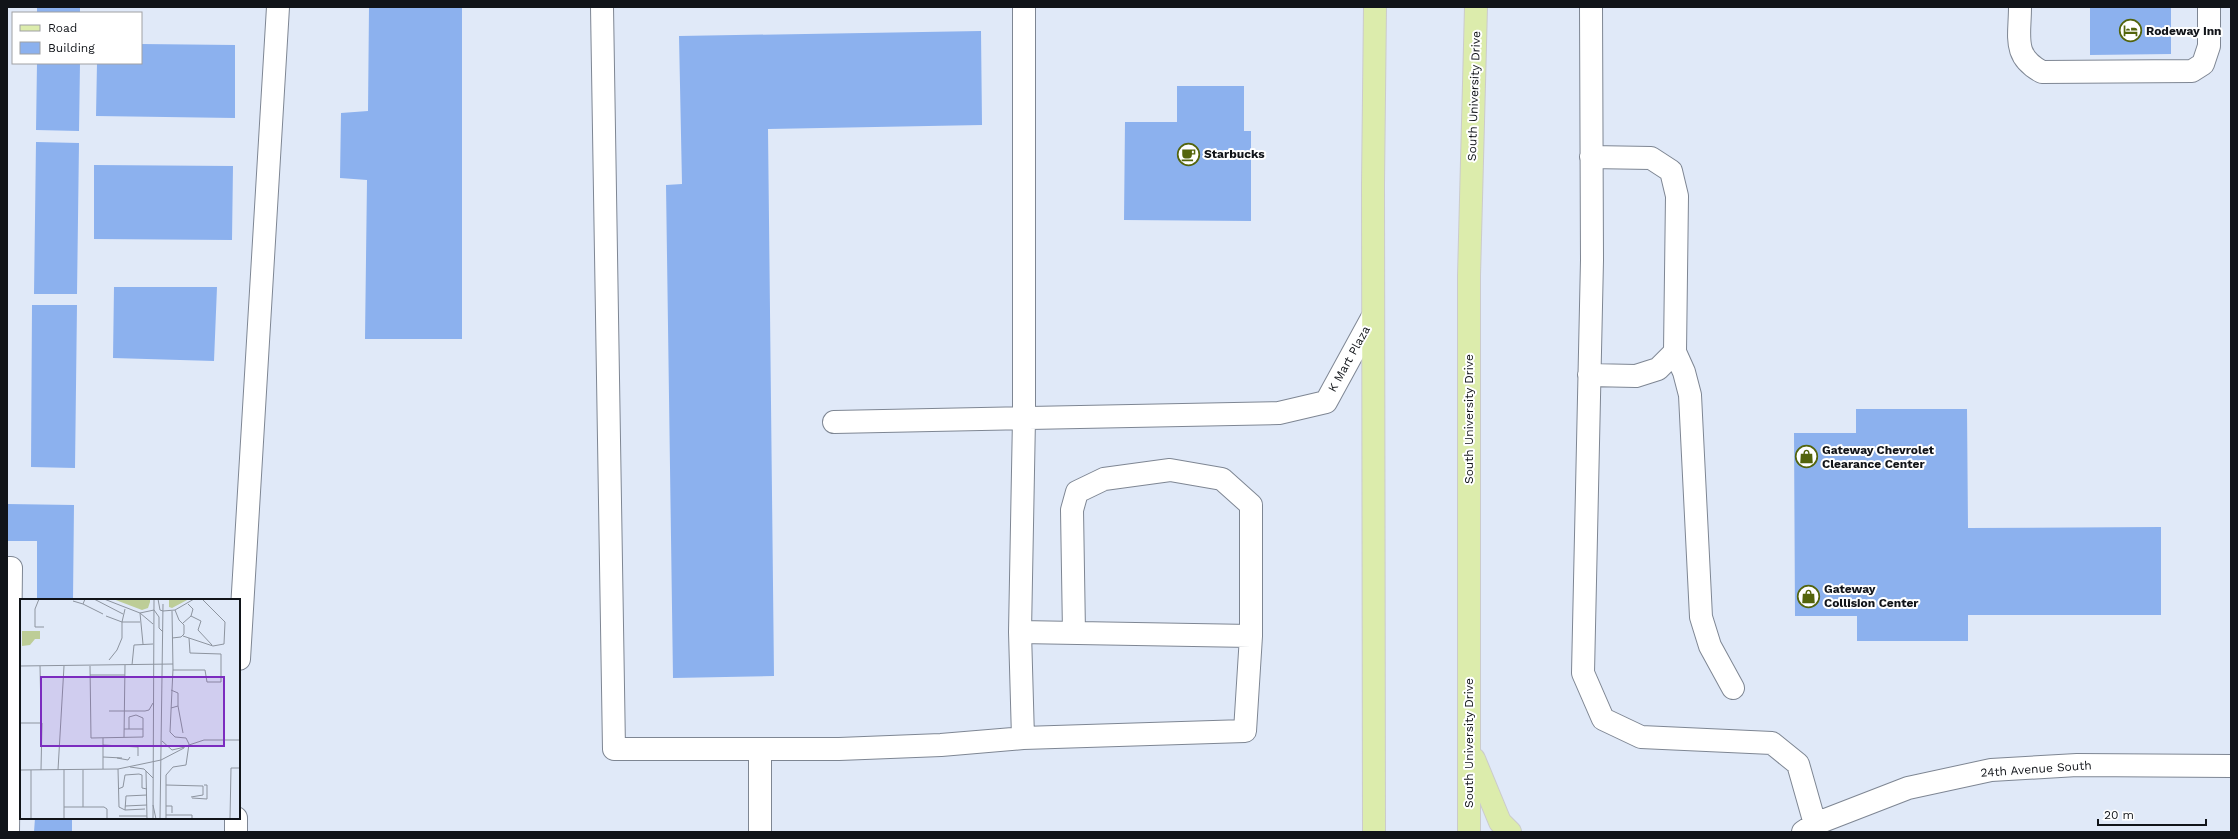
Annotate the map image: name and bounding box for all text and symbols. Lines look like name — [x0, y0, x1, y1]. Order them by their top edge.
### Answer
legend — [12, 12, 142, 64]
hotel icon: Rodeway Inn — [2118, 18, 2144, 44]
text: Road — [48, 21, 77, 35]
place label: Rodeway Inn — [2146, 24, 2222, 38]
street label: South University Drive — [1465, 31, 1483, 161]
text: Building — [48, 41, 95, 55]
cafe icon: Starbucks — [1175, 141, 1201, 167]
place label: Starbucks — [1204, 147, 1265, 161]
street label: K Mart Plaza — [1325, 323, 1373, 395]
street label: South University Drive — [1462, 354, 1476, 484]
place label: Gateway Chevrolet Clearance Center — [1822, 443, 1935, 471]
shop icon: Gateway Chevrolet Clearance Center — [1794, 444, 1820, 470]
place label: Gateway Collision Center — [1824, 582, 1919, 610]
shop icon: Gateway Collision Center — [1795, 583, 1821, 609]
inset map — [20, 599, 240, 819]
street label: South University Drive — [1462, 678, 1476, 808]
street label: 24th Avenue South — [1980, 758, 2092, 780]
scale bar — [2098, 801, 2206, 827]
text: 20 m — [2104, 808, 2134, 822]

